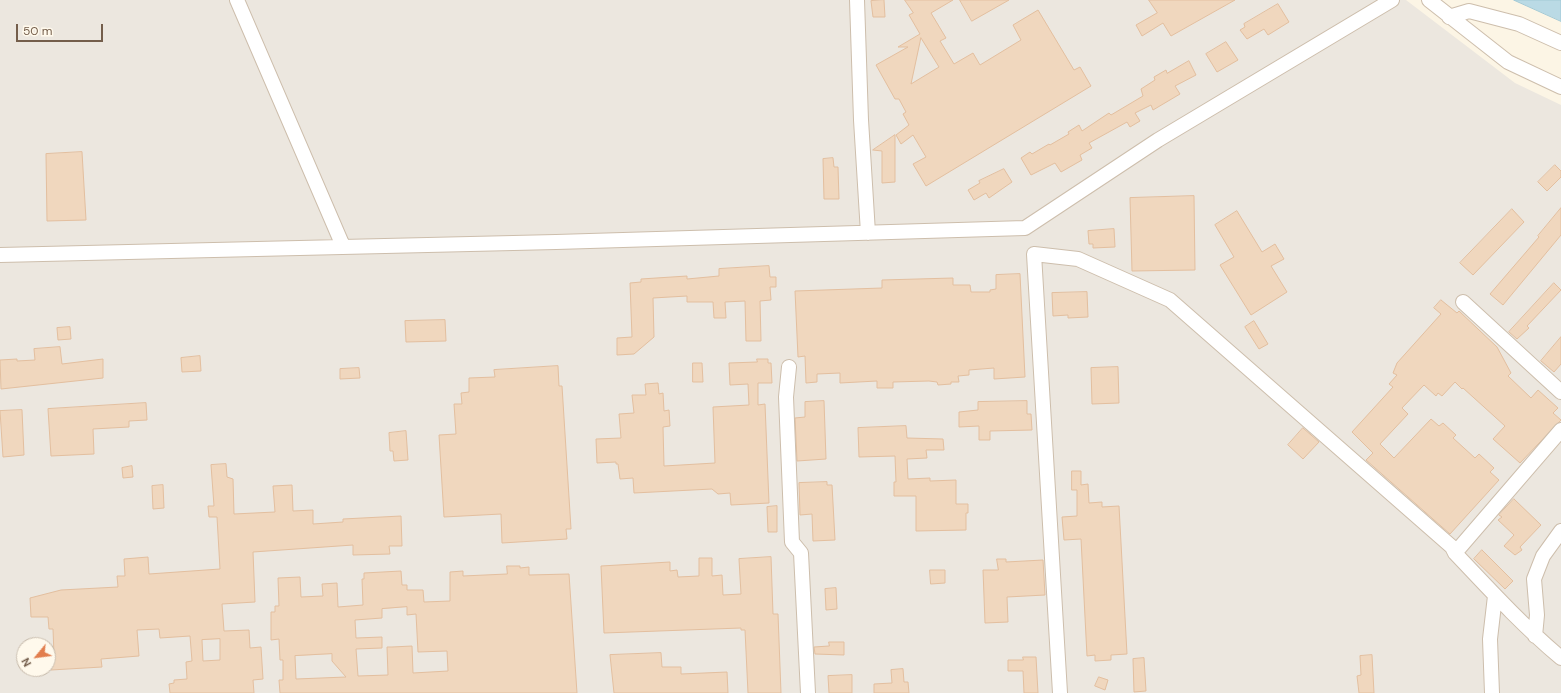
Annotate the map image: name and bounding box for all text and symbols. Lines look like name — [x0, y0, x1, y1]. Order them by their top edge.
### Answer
scale bar — [18, 16, 105, 42]
text: 50 m — [23, 23, 52, 39]
north arrow — [16, 637, 56, 677]
text: N — [18, 655, 34, 669]

